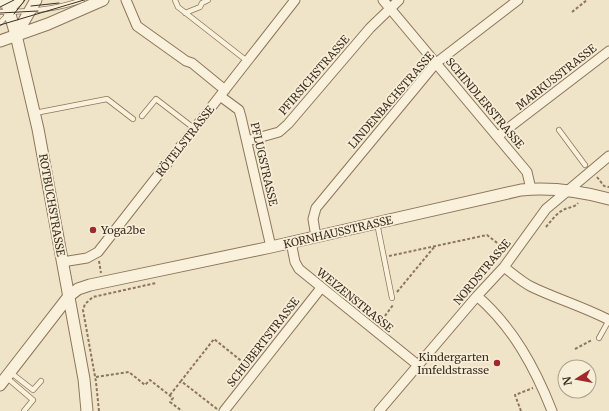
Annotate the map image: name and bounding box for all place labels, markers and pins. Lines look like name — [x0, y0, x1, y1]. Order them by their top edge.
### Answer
place label: Yoga2be — [100, 223, 145, 237]
marker: Yoga2be — [88, 225, 98, 235]
place label: Kindergarten Imfeldstrasse — [417, 350, 490, 377]
marker: Kindergarten Imfeldstrasse — [492, 358, 502, 368]

